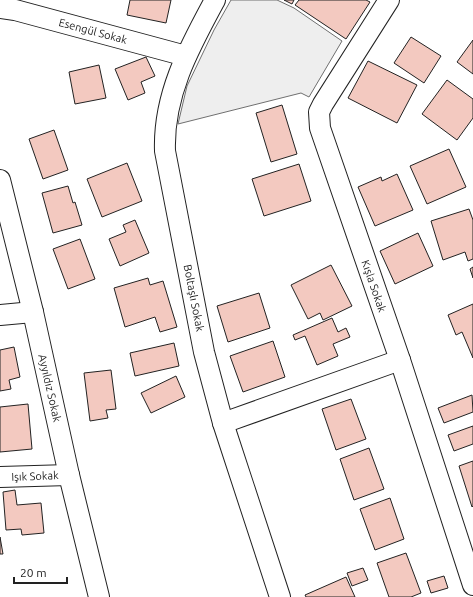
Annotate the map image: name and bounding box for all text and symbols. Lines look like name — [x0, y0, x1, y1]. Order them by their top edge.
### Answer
street label: Esengül Sokak — [58, 16, 129, 46]
street label: Kışla Sokak — [359, 258, 389, 314]
street label: Boltaşlı Sokak — [182, 263, 206, 333]
street label: Ayyıldız Sokak — [36, 353, 64, 423]
street label: Işık Sokak — [11, 469, 59, 483]
scale bar — [14, 559, 67, 585]
text: 20 m — [20, 566, 47, 579]

